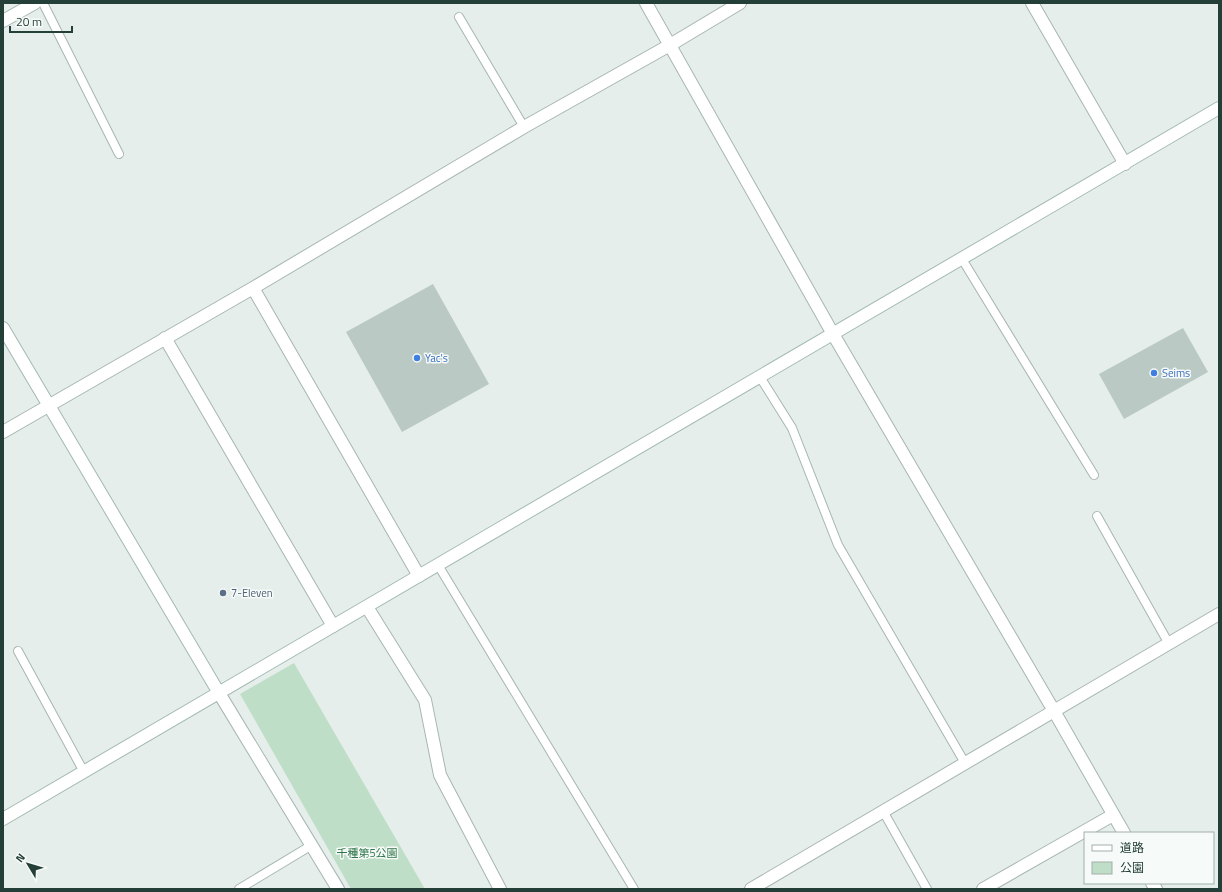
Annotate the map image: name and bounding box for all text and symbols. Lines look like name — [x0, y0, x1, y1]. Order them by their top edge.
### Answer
scale bar — [10, 8, 72, 34]
text: 20 m — [16, 12, 42, 31]
place label: Yac's — [425, 350, 448, 366]
marker: Yac's — [412, 353, 422, 363]
place label: Seims — [1162, 365, 1190, 381]
marker: Seims — [1149, 368, 1159, 378]
place label: 7-Eleven — [231, 585, 273, 601]
marker: 7-Eleven — [218, 588, 228, 598]
legend — [1084, 832, 1214, 884]
text: 道路 — [1120, 838, 1144, 857]
north arrow — [8, 844, 48, 884]
park label: 千種第5公園 — [336, 845, 398, 861]
text: N — [11, 850, 29, 866]
text: 公園 — [1120, 858, 1144, 877]

